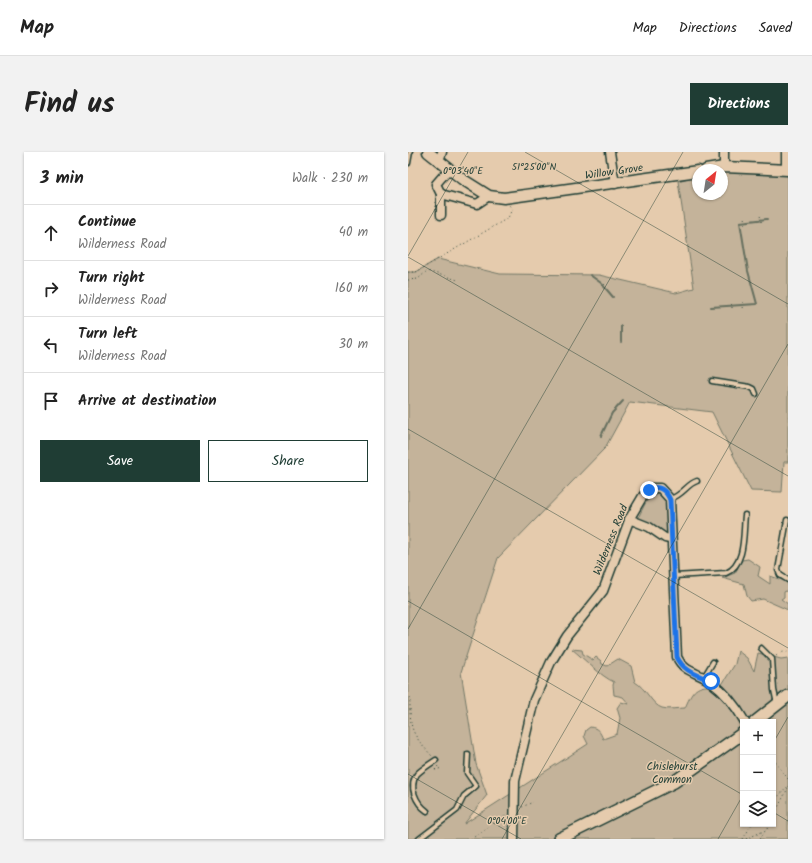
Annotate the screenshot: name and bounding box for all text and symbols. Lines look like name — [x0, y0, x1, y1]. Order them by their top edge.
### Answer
text: Map — [20, 13, 54, 43]
text: Map — [632, 17, 657, 39]
text: Directions — [679, 17, 737, 39]
text: Saved — [759, 17, 792, 39]
text: Find us — [24, 82, 115, 127]
button: Directions — [690, 83, 788, 125]
text: 51°25'00"N — [512, 159, 557, 175]
street label: Willow Grove — [584, 159, 644, 185]
text: 0°03'40"E — [443, 163, 484, 179]
north arrow — [692, 164, 728, 200]
text: 3 min — [40, 165, 84, 192]
text: Walk · 230 m — [292, 168, 368, 189]
text: Continue — [78, 210, 136, 234]
icon: ahead — [40, 222, 62, 244]
text: 40 m — [339, 222, 368, 243]
text: Wilderness Road — [78, 234, 166, 255]
text: Turn right — [78, 266, 145, 290]
icon: right — [40, 278, 62, 300]
text: 160 m — [335, 278, 368, 299]
text: Wilderness Road — [78, 290, 166, 311]
text: Turn left — [78, 322, 138, 346]
icon: left — [40, 334, 62, 356]
text: 30 m — [339, 334, 368, 355]
text: Wilderness Road — [78, 346, 166, 367]
text: Arrive at destination — [78, 389, 217, 413]
icon: arrive — [40, 390, 62, 412]
button: Save — [40, 440, 200, 482]
button: Share — [208, 440, 368, 482]
route end — [640, 481, 658, 499]
street label: Wilderness Road — [589, 502, 634, 578]
route start — [702, 672, 720, 690]
map controls — [740, 719, 776, 827]
button: + — [740, 719, 776, 755]
button: − — [740, 755, 776, 791]
park label: Chislehurst Common — [646, 758, 698, 789]
button: layers — [740, 791, 776, 827]
text: 0°04'00"E — [487, 813, 528, 829]

